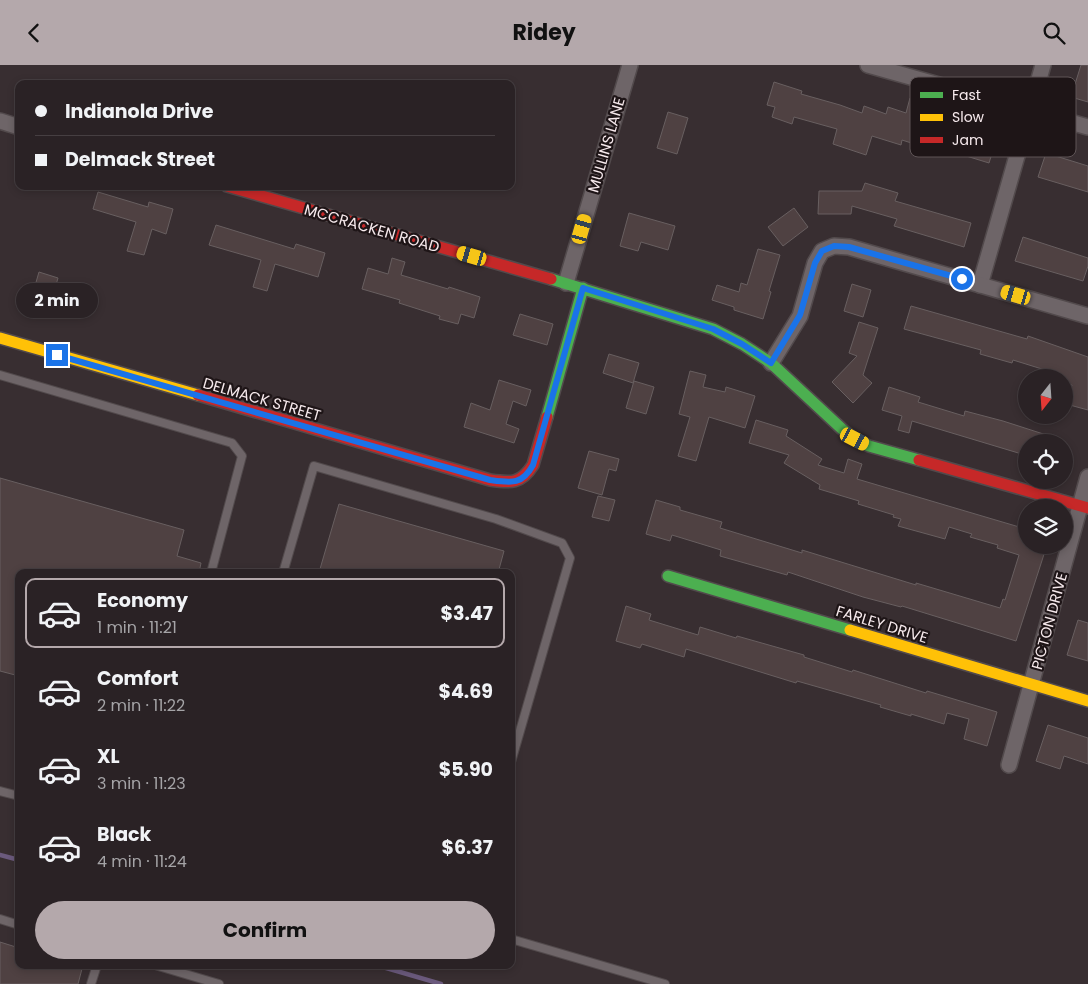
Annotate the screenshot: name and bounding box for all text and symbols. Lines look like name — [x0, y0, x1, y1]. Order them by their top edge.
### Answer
text: Ridey — [512, 17, 576, 48]
icon: back — [20, 19, 48, 47]
icon: search — [1040, 19, 1068, 47]
legend — [910, 77, 1076, 157]
text: Fast — [952, 85, 981, 105]
street label: MULLINS LANE — [582, 95, 630, 195]
text: Indianola Drive — [65, 98, 213, 125]
text: Slow — [952, 107, 985, 127]
text: Jam — [952, 130, 983, 150]
text: Delmack Street — [65, 146, 215, 173]
street label: MCCRACKEN ROAD — [302, 199, 442, 257]
car — [570, 213, 593, 245]
car — [455, 245, 488, 267]
route start — [951, 268, 973, 290]
callout: 2 min — [16, 283, 98, 317]
car — [999, 284, 1032, 306]
text: 2 min — [35, 289, 79, 312]
route end — [46, 344, 68, 366]
north arrow — [1018, 369, 1072, 424]
map controls — [1018, 369, 1073, 554]
street label: DELMACK STREET — [201, 372, 323, 426]
car — [838, 426, 871, 452]
button: locate — [1018, 434, 1073, 489]
button: layers — [1018, 499, 1073, 554]
street label: PICTON DRIVE — [1026, 570, 1072, 672]
text: Economy — [97, 587, 188, 614]
icon: car — [37, 591, 82, 636]
text: $3.47 — [441, 600, 493, 627]
street label: FARLEY DRIVE — [834, 600, 930, 648]
text: 1 min · 11:21 — [97, 616, 177, 639]
text: Comfort — [97, 665, 179, 692]
icon: car — [37, 669, 82, 714]
text: $4.69 — [438, 678, 493, 705]
text: 2 min · 11:22 — [97, 694, 185, 717]
text: XL — [97, 743, 120, 770]
icon: car — [37, 747, 82, 792]
text: $5.90 — [439, 756, 493, 783]
text: 3 min · 11:23 — [97, 772, 186, 795]
text: Black — [97, 821, 151, 848]
icon: car — [37, 825, 82, 870]
text: $6.37 — [441, 834, 493, 861]
text: 4 min · 11:24 — [97, 850, 187, 873]
button: Confirm — [35, 901, 495, 959]

